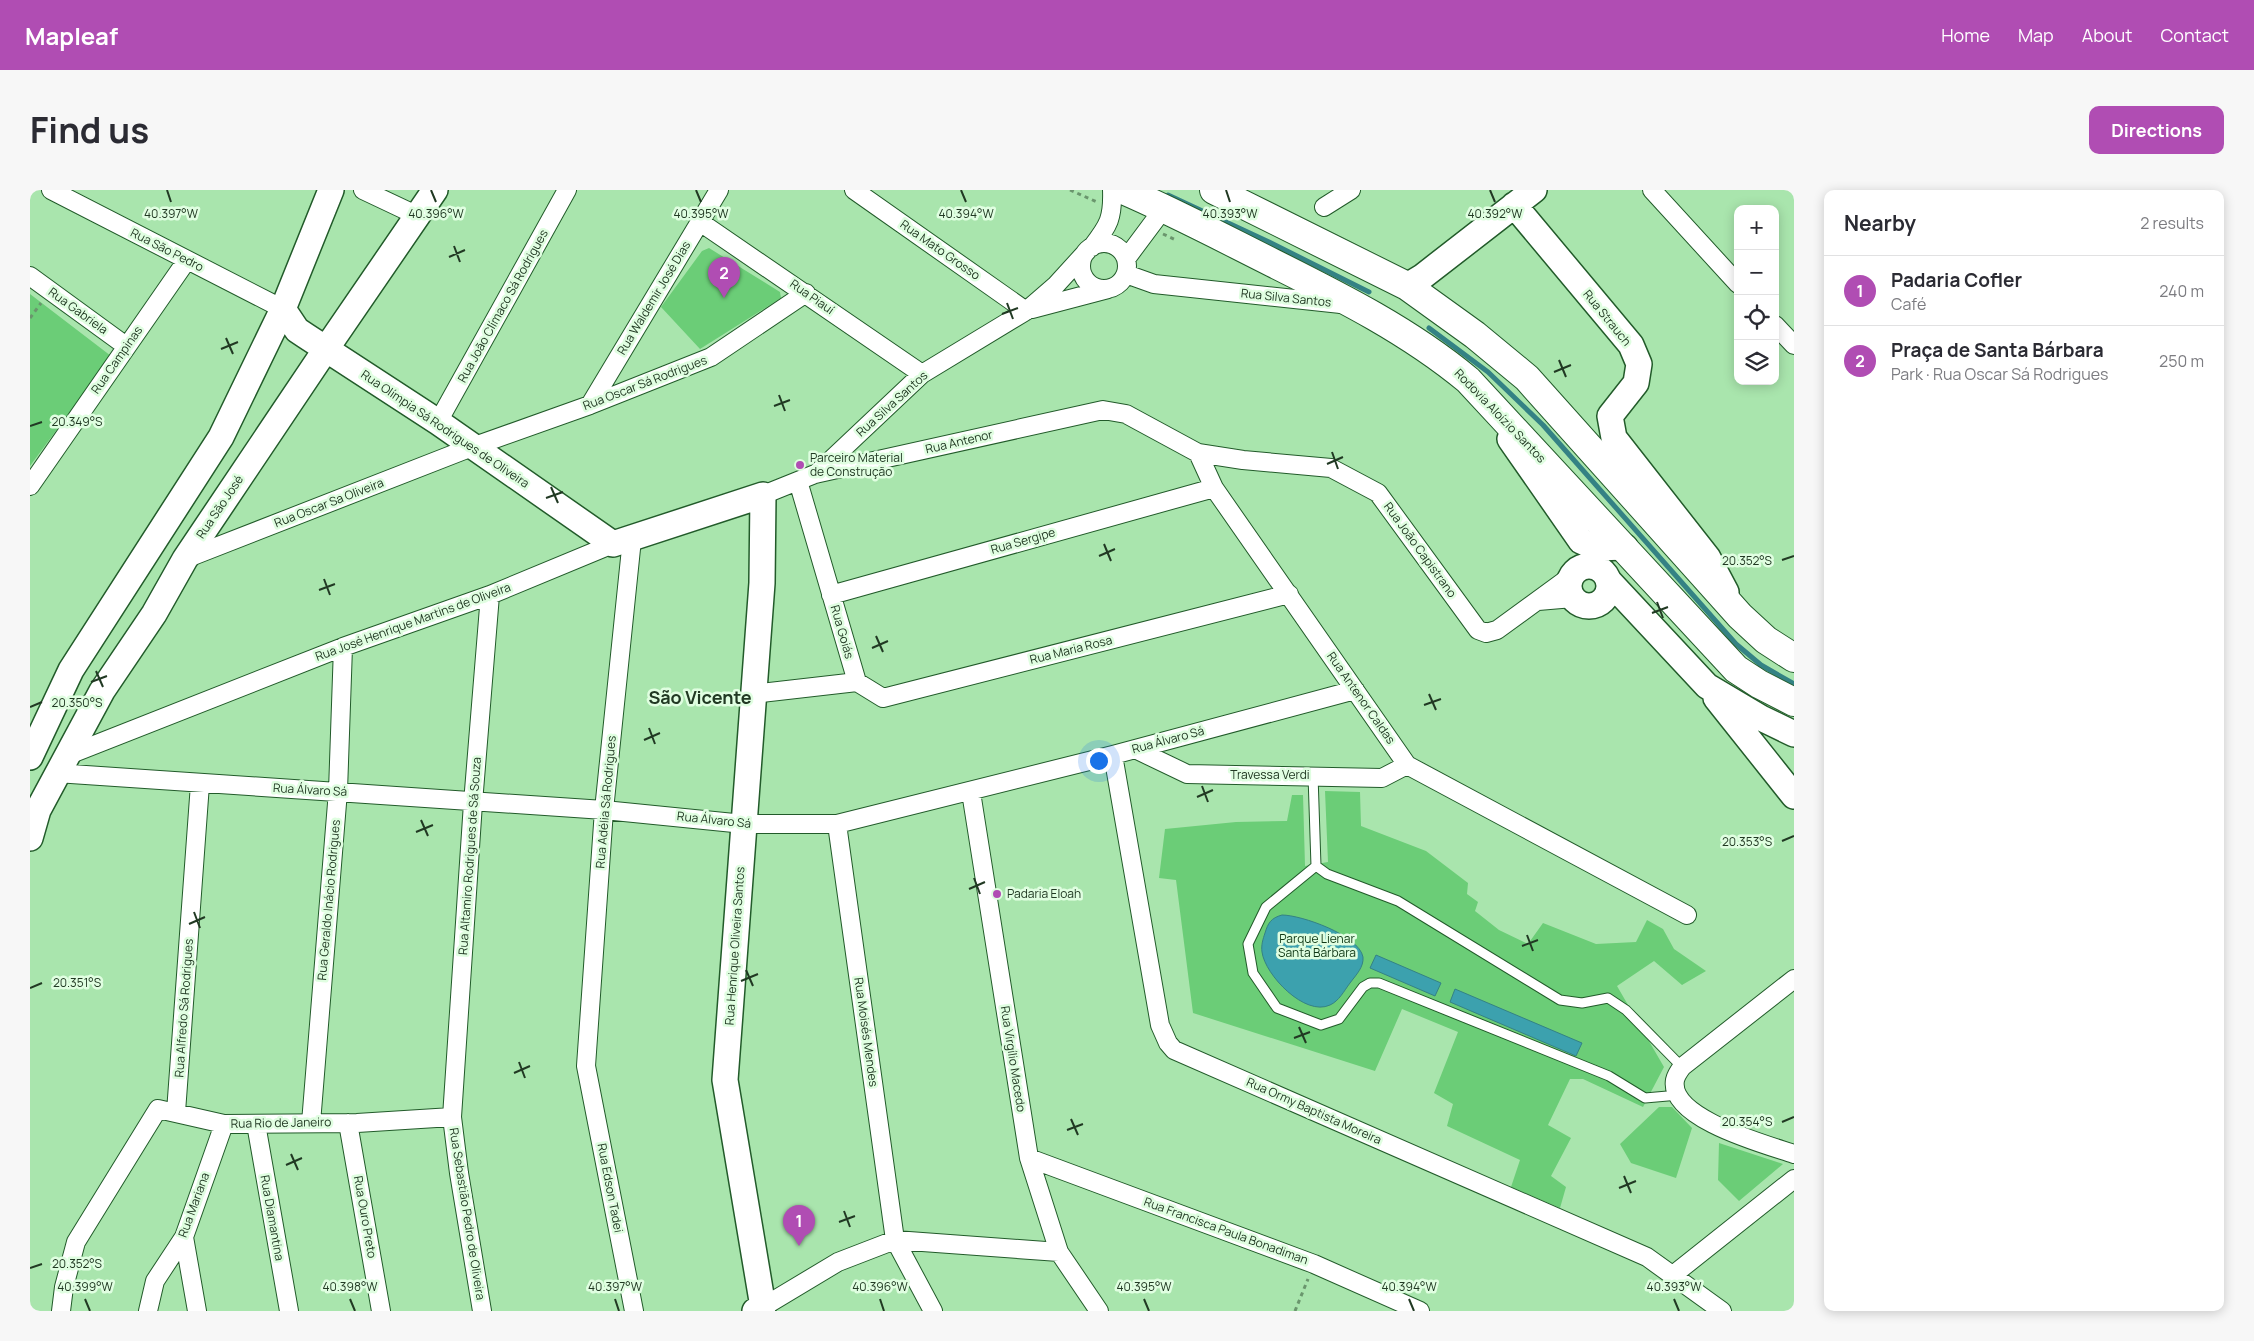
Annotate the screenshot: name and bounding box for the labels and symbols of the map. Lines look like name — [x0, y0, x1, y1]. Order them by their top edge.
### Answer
text: 40.397°W — [144, 205, 199, 222]
text: 40.396°W — [408, 205, 465, 222]
text: 40.395°W — [673, 205, 729, 222]
text: 40.394°W — [938, 205, 994, 222]
text: 40.393°W — [1203, 205, 1258, 222]
text: 40.392°W — [1468, 205, 1523, 222]
street label: Rua Mato Grosso — [897, 216, 984, 284]
street label: Rua São Pedro — [128, 224, 207, 275]
street label: Rua João Clímaco Sá Rodrigues — [453, 226, 552, 385]
street label: Rua Waldemir José Dias — [613, 238, 694, 358]
pin: 2 — [708, 257, 740, 298]
street label: Rua Piauí — [787, 275, 838, 318]
street label: Rua Gabriela — [45, 283, 111, 338]
street label: Rua Silva Santos — [1240, 284, 1332, 311]
street label: Rua Strauch — [1580, 286, 1635, 349]
street label: Rua Campinas — [87, 322, 146, 397]
street label: Rua Oscar Sá Rodrigues — [580, 351, 709, 414]
street label: Rodovia Aloízio Santos — [1451, 365, 1550, 466]
street label: Rua Olímpia Sá Rodrigues de Oliveira — [358, 366, 533, 491]
street label: Rua Silva Santos — [852, 367, 931, 440]
text: 20.349°S — [51, 413, 103, 430]
street label: Rua Antenor — [924, 425, 995, 457]
place label: Parceiro Material de Construção — [810, 449, 903, 480]
marker: Parceiro Material de Construção — [794, 459, 806, 471]
street label: Rua São José — [192, 472, 247, 542]
street label: Rua Oscar Sa Oliveira — [272, 474, 386, 531]
street label: Rua João Capistrano — [1380, 499, 1461, 601]
street label: Rua Sergipe — [989, 523, 1057, 558]
text: 20.352°S — [1722, 552, 1772, 569]
street label: Rua José Henrique Martins de Oliveira — [313, 578, 513, 665]
street label: Rua Goiás — [827, 603, 858, 661]
street label: Rua Maria Rosa — [1028, 631, 1114, 668]
street label: Rua Antenor Caldas — [1323, 648, 1400, 747]
district label: São Vicente — [648, 685, 752, 709]
text: 20.350°S — [52, 694, 102, 711]
street label: Rua Álvaro Sá — [1130, 722, 1206, 757]
street label: Rua Adélia Sá Rodrigues — [591, 735, 620, 869]
your location — [1086, 748, 1112, 774]
street label: Rua Altamiro Rodrigues de Sá Souza — [454, 756, 485, 956]
street label: Travessa Verdi — [1230, 766, 1310, 783]
street label: Rua Álvaro Sá — [272, 779, 348, 800]
street label: Rua Álvaro Sá — [676, 807, 752, 832]
street label: Rua Geraldo Inácio Rodrigues — [313, 819, 344, 981]
text: 20.353°S — [1722, 833, 1772, 850]
street label: Rua Henrique Oliveira Santos — [720, 866, 749, 1026]
place label: Padaria Eloah — [1007, 885, 1081, 902]
marker: Padaria Eloah — [991, 888, 1003, 900]
park label: Parque Lienar Santa Bárbara — [1278, 930, 1356, 961]
street label: Rua Alfredo Sá Rodrigues — [170, 938, 197, 1078]
text: 20.351°S — [53, 974, 101, 991]
street label: Rua Moisés Mendes — [850, 976, 883, 1088]
street label: Rua Virgílio Macedo — [997, 1005, 1030, 1113]
street label: Rua Ormy Baptista Moreira — [1244, 1073, 1384, 1148]
street label: Rua Rio de Janeiro — [231, 1113, 331, 1132]
text: 20.354°S — [1722, 1113, 1772, 1130]
street label: Rua Sebastião Pedro de Oliveira — [445, 1127, 490, 1301]
street label: Rua Edson Tadei — [594, 1142, 627, 1234]
street label: Rua Mariana — [174, 1170, 213, 1240]
street label: Rua Diamantina — [257, 1174, 288, 1262]
street label: Rua Ouro Preto — [350, 1174, 381, 1259]
street label: Rua Francisca Paula Bonadiman — [1142, 1193, 1311, 1268]
pin: 1 — [783, 1205, 815, 1246]
text: 20.352°S — [52, 1255, 102, 1272]
text: 40.399°W — [57, 1278, 114, 1295]
text: 40.398°W — [322, 1278, 378, 1295]
text: 40.397°W — [588, 1278, 643, 1295]
text: 40.396°W — [852, 1278, 909, 1295]
text: 40.395°W — [1116, 1278, 1172, 1295]
text: 40.394°W — [1381, 1278, 1437, 1295]
text: 40.393°W — [1647, 1278, 1702, 1295]

